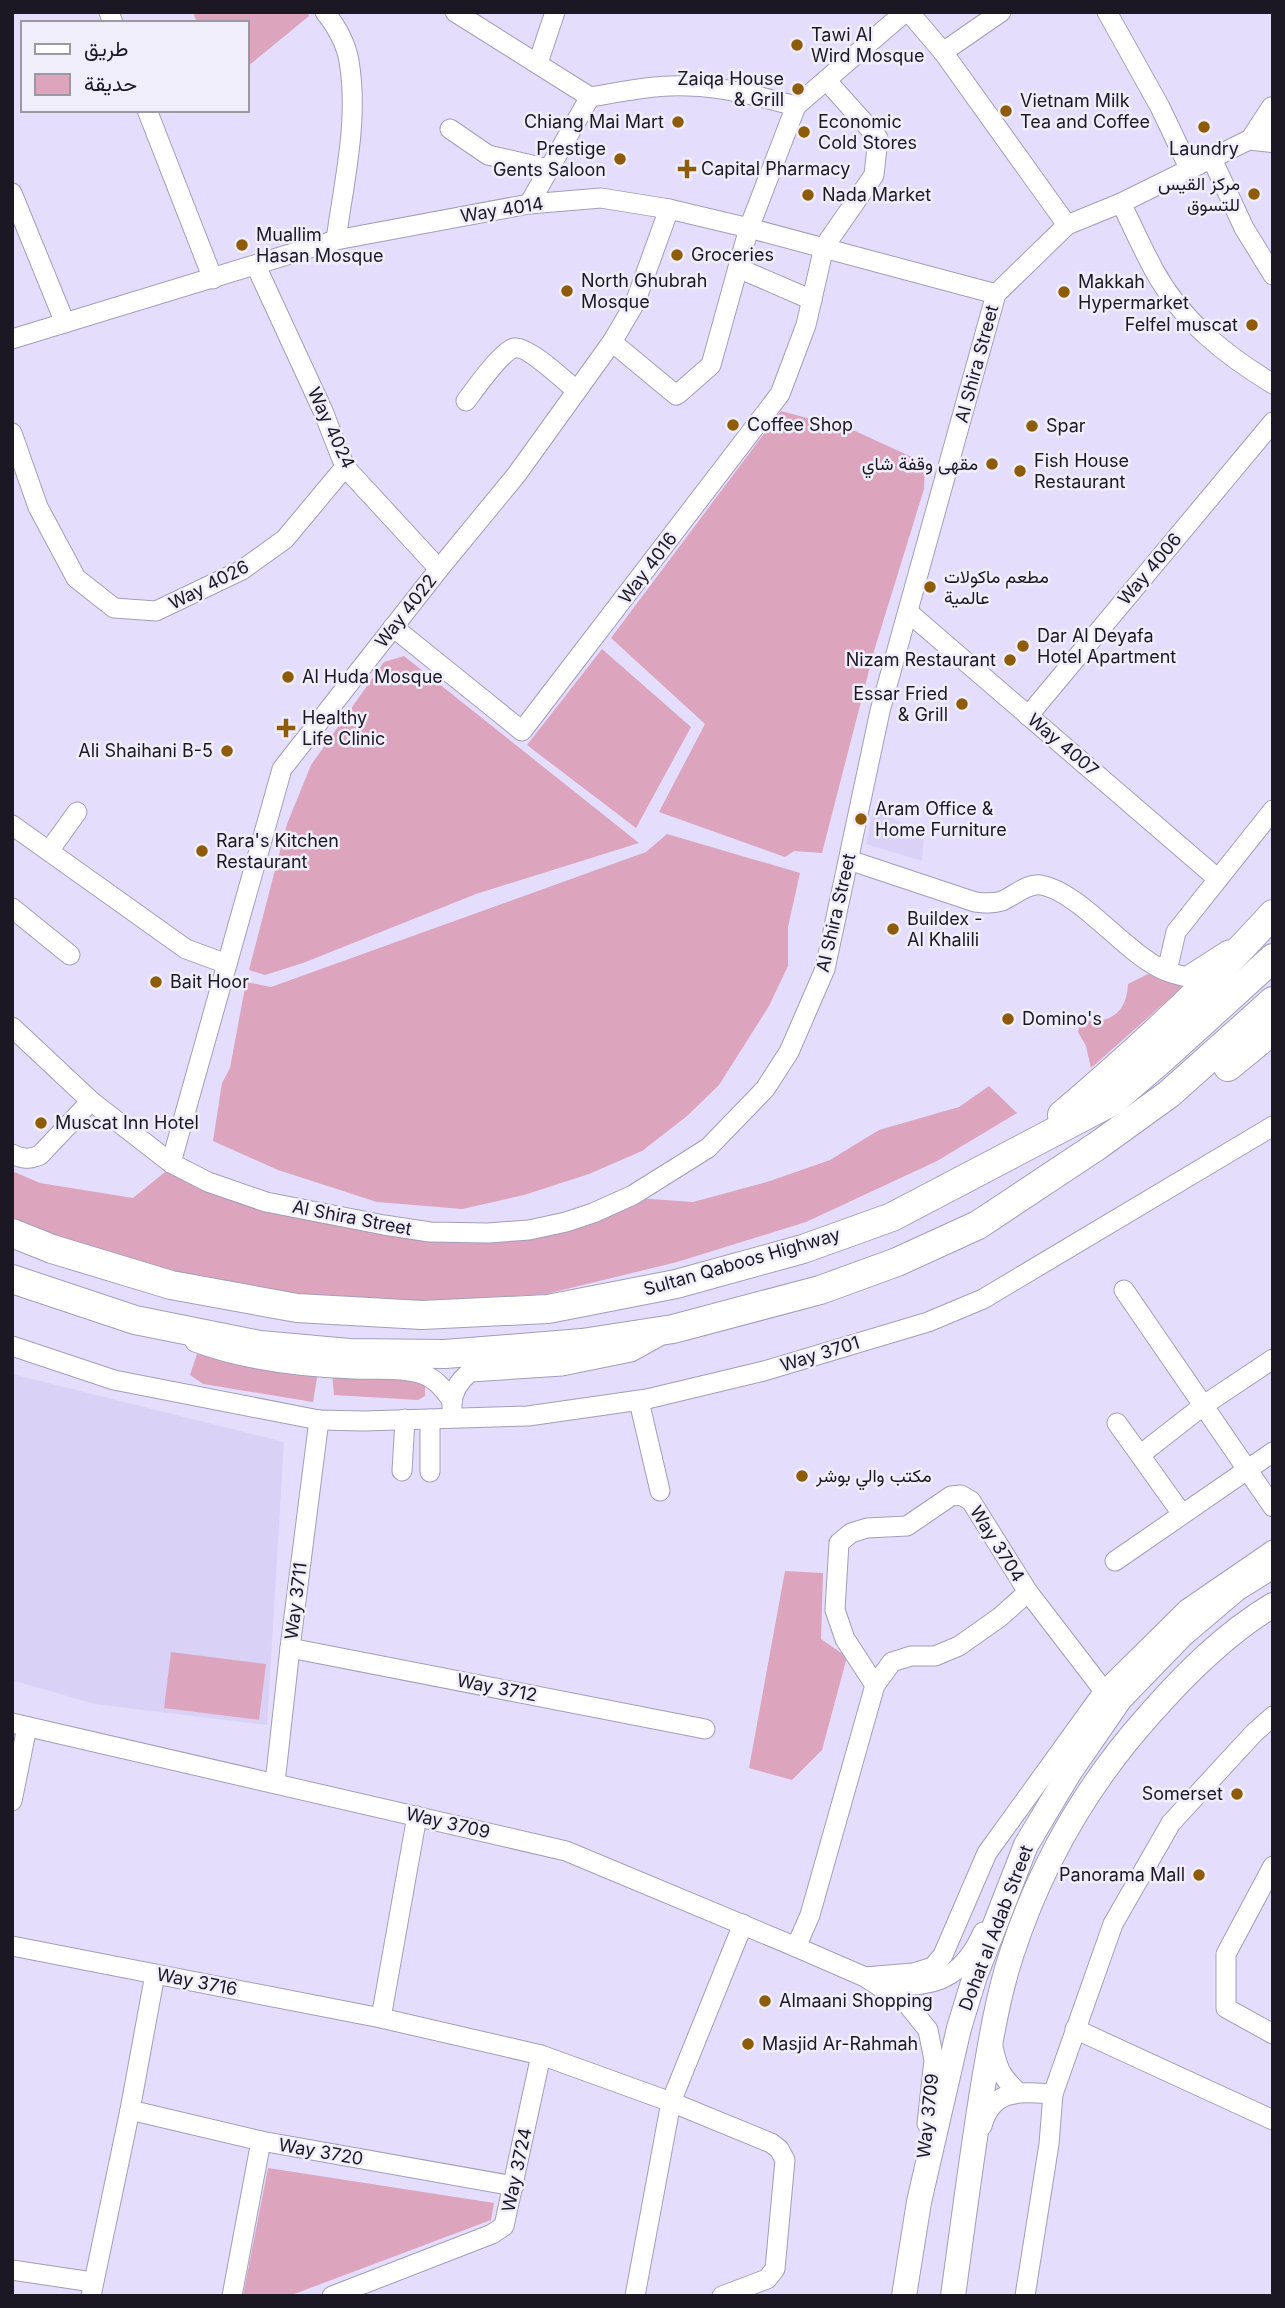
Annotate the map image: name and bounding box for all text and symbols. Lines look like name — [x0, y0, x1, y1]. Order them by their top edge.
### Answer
legend — [21, 21, 248, 112]
place label: Tawi Al Wird Mosque — [811, 24, 924, 66]
text: طريق — [84, 36, 129, 62]
marker: Tawi Al Wird Mosque — [789, 37, 805, 53]
place label: Zaiqa House & Grill — [677, 68, 784, 110]
text: حديقة — [84, 71, 137, 96]
marker: Zaiqa House & Grill — [790, 81, 806, 97]
place label: Vietnam Milk Tea and Coffee — [1020, 90, 1150, 132]
marker: Vietnam Milk Tea and Coffee — [998, 103, 1014, 119]
place label: Chiang Mai Mart — [524, 111, 664, 132]
place label: Economic Cold Stores — [818, 111, 917, 153]
marker: Chiang Mai Mart — [670, 114, 686, 130]
marker: Laundry — [1196, 119, 1212, 135]
marker: Economic Cold Stores — [796, 124, 812, 140]
place label: Prestige Gents Saloon — [493, 138, 606, 180]
place label: Laundry — [1169, 138, 1239, 159]
marker: Prestige Gents Saloon — [612, 151, 628, 167]
place label: Capital Pharmacy — [701, 158, 850, 179]
marker: Capital Pharmacy — [679, 161, 695, 177]
place label: مركز القيس للتسوق — [1158, 173, 1240, 216]
place label: Nada Market — [822, 184, 931, 205]
marker: مركز القيس للتسوق — [1246, 186, 1262, 202]
marker: Nada Market — [800, 187, 816, 203]
street label: Way 4014 — [459, 193, 545, 226]
place label: Muallim Hasan Mosque — [256, 224, 384, 266]
marker: Muallim Hasan Mosque — [234, 237, 250, 253]
place label: Groceries — [691, 244, 774, 265]
marker: Groceries — [669, 247, 685, 263]
place label: North Ghubrah Mosque — [581, 270, 707, 312]
place label: Makkah Hypermarket — [1078, 271, 1189, 313]
marker: North Ghubrah Mosque — [559, 283, 575, 299]
marker: Makkah Hypermarket — [1056, 284, 1072, 300]
street label: Al Shira Street — [951, 303, 1002, 425]
place label: Felfel muscat — [1125, 314, 1238, 335]
marker: Felfel muscat — [1244, 317, 1260, 333]
street label: Way 4024 — [304, 384, 359, 472]
place label: Coffee Shop — [747, 414, 853, 435]
place label: Spar — [1046, 415, 1086, 436]
marker: Coffee Shop — [725, 417, 741, 433]
marker: Spar — [1024, 418, 1040, 434]
place label: Fish House Restaurant — [1034, 450, 1129, 492]
place label: مقهى وقفة شاي — [862, 453, 978, 479]
marker: مقهى وقفة شاي — [984, 456, 1000, 472]
marker: Fish House Restaurant — [1012, 463, 1028, 479]
street label: Way 4016 — [614, 528, 681, 607]
street label: Way 4006 — [1113, 528, 1186, 609]
street label: Way 4026 — [165, 555, 252, 614]
place label: مطعم ماكولات عالمية — [944, 566, 1049, 608]
street label: Way 4022 — [371, 570, 441, 651]
marker: مطعم ماكولات عالمية — [922, 579, 938, 595]
place label: Dar Al Deyafa Hotel Apartment — [1037, 625, 1176, 667]
marker: Dar Al Deyafa Hotel Apartment — [1015, 638, 1031, 654]
place label: Nizam Restaurant — [846, 649, 996, 670]
marker: Nizam Restaurant — [1002, 652, 1018, 668]
place label: Al Huda Mosque — [302, 666, 443, 687]
marker: Al Huda Mosque — [280, 669, 296, 685]
place label: Essar Fried & Grill — [853, 683, 948, 725]
marker: Essar Fried & Grill — [954, 696, 970, 712]
place label: Healthy Life Clinic — [302, 707, 385, 749]
street label: Way 4007 — [1024, 709, 1103, 780]
marker: Healthy Life Clinic — [276, 718, 296, 738]
place label: Ali Shaihani B-5 — [78, 740, 213, 761]
marker: Ali Shaihani B-5 — [219, 743, 235, 759]
place label: Aram Office & Home Furniture — [875, 798, 1007, 840]
marker: Aram Office & Home Furniture — [853, 811, 869, 827]
place label: Rara's Kitchen Restaurant — [216, 830, 339, 872]
marker: Rara's Kitchen Restaurant — [194, 843, 210, 859]
street label: Al Shira Street — [812, 851, 859, 974]
place label: Buildex - Al Khalili — [907, 908, 982, 950]
marker: Buildex - Al Khalili — [885, 921, 901, 937]
place label: Bait Hoor — [170, 971, 249, 992]
marker: Bait Hoor — [148, 974, 164, 990]
place label: Domino's — [1022, 1008, 1102, 1029]
marker: Domino's — [1000, 1011, 1016, 1027]
place label: Muscat Inn Hotel — [55, 1112, 199, 1133]
marker: Muscat Inn Hotel — [33, 1115, 49, 1131]
street label: Al Shira Street — [291, 1196, 414, 1239]
street label: Sultan Qaboos Highway — [641, 1223, 843, 1300]
street label: Way 3701 — [778, 1332, 862, 1375]
place label: مكتب والي بوشر — [815, 1465, 932, 1491]
marker: مكتب والي بوشر — [794, 1468, 810, 1484]
street label: Way 3704 — [966, 1502, 1029, 1586]
street label: Way 3711 — [280, 1561, 311, 1641]
street label: Way 3712 — [455, 1669, 539, 1706]
place label: Somerset — [1142, 1783, 1223, 1804]
marker: Somerset — [1229, 1786, 1245, 1802]
street label: Way 3709 — [404, 1803, 492, 1842]
street label: Dohat al Adab Street — [954, 1842, 1037, 2013]
place label: Panorama Mall — [1059, 1864, 1185, 1885]
marker: Panorama Mall — [1191, 1867, 1207, 1883]
street label: Way 3716 — [155, 1963, 239, 2000]
place label: Almaani Shopping — [779, 1990, 933, 2011]
marker: Almaani Shopping — [757, 1993, 773, 2009]
place label: Masjid Ar-Rahmah — [762, 2033, 918, 2054]
marker: Masjid Ar-Rahmah — [740, 2036, 756, 2052]
street label: Way 3709 — [913, 2072, 942, 2160]
street label: Way 3724 — [497, 2126, 536, 2214]
street label: Way 3720 — [277, 2134, 365, 2169]

